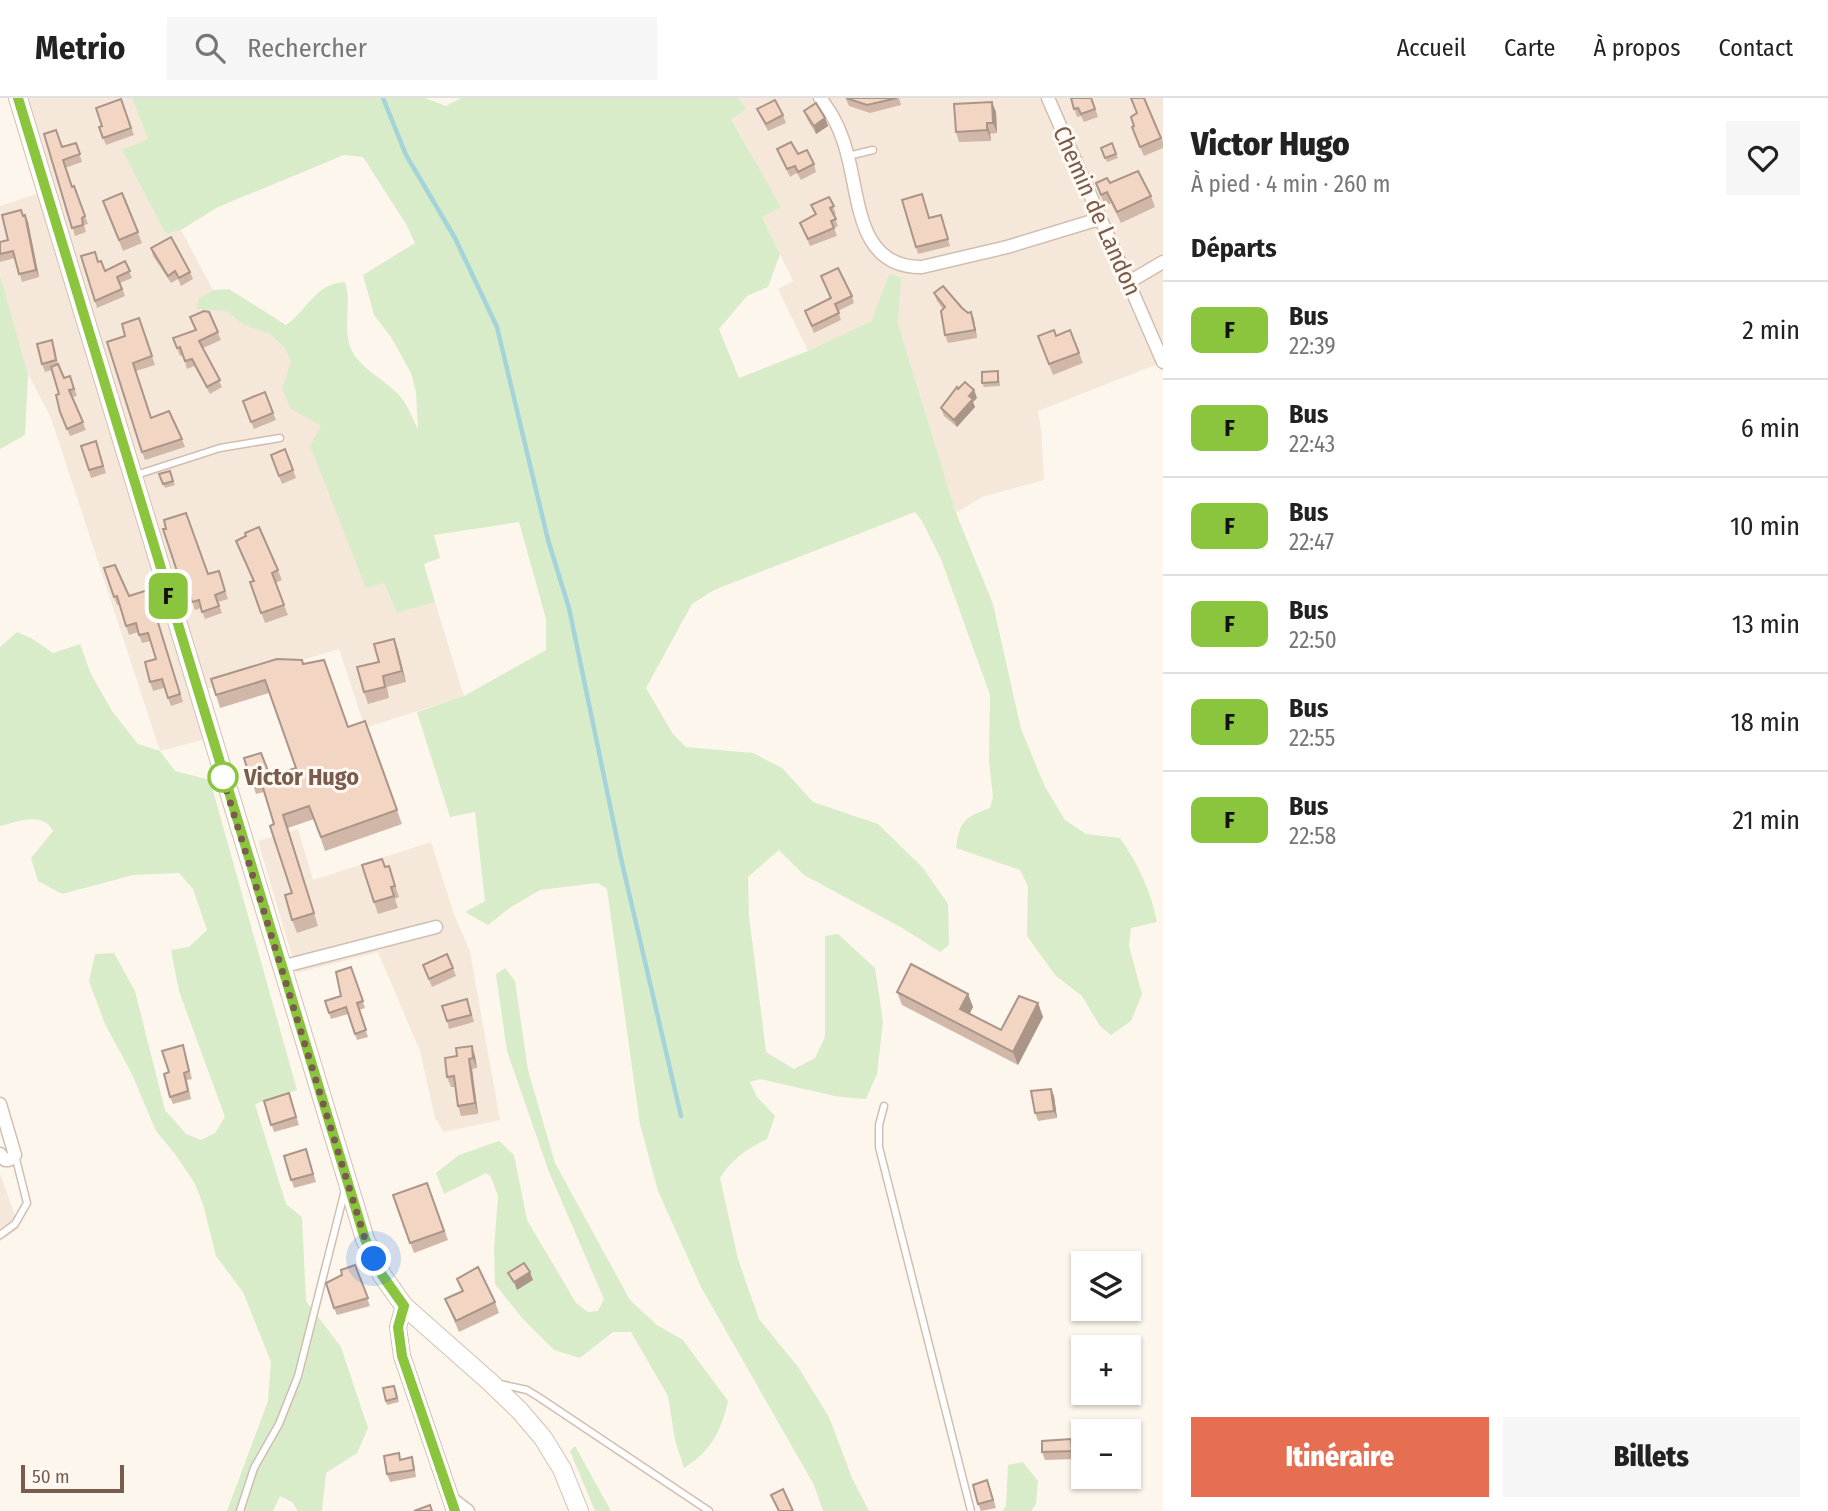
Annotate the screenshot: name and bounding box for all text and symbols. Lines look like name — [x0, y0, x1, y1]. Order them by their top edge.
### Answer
search box — [167, 17, 657, 80]
text: Metrio — [35, 28, 125, 68]
icon: search — [191, 29, 229, 67]
text: Rechercher — [247, 33, 367, 64]
text: Accueil — [1397, 34, 1466, 62]
text: Carte — [1504, 34, 1555, 62]
text: À propos — [1593, 34, 1680, 62]
text: Contact — [1718, 34, 1793, 62]
button: heart — [1726, 121, 1800, 195]
street label: Chemin de Landon — [1047, 122, 1147, 300]
text: Victor Hugo — [1191, 124, 1350, 164]
text: À pied · 4 min · 260 m — [1191, 170, 1390, 198]
text: Départs — [1191, 233, 1277, 264]
text: Bus — [1289, 301, 1328, 332]
text: 2 min — [1742, 315, 1800, 346]
text: F — [1224, 316, 1235, 344]
text: 22:39 — [1289, 332, 1336, 360]
text: Bus — [1289, 399, 1328, 430]
text: 6 min — [1741, 413, 1800, 444]
text: F — [1224, 414, 1235, 442]
text: 22:43 — [1289, 430, 1335, 458]
text: Bus — [1289, 497, 1328, 528]
text: 10 min — [1730, 511, 1800, 542]
text: F — [1224, 512, 1235, 540]
text: 22:47 — [1289, 528, 1334, 556]
line badge: F — [145, 573, 191, 619]
text: F — [163, 582, 173, 610]
text: Bus — [1289, 595, 1328, 626]
text: 13 min — [1732, 609, 1800, 640]
text: F — [1224, 610, 1235, 638]
text: 22:50 — [1289, 626, 1337, 654]
text: Bus — [1289, 693, 1328, 724]
text: 18 min — [1731, 707, 1800, 738]
text: F — [1224, 708, 1235, 736]
text: 22:55 — [1289, 724, 1335, 752]
marker: Victor Hugo — [208, 762, 238, 792]
place label: Victor Hugo — [243, 763, 359, 791]
text: Bus — [1289, 791, 1328, 822]
text: 21 min — [1733, 805, 1800, 836]
text: F — [1224, 806, 1235, 834]
text: 22:58 — [1289, 822, 1336, 850]
your location — [356, 1241, 391, 1276]
map controls — [1071, 1251, 1141, 1489]
button: layers — [1071, 1251, 1141, 1321]
button: + — [1071, 1335, 1141, 1405]
button: Itinéraire — [1191, 1417, 1489, 1497]
button: Billets — [1503, 1417, 1800, 1497]
button: − — [1071, 1419, 1141, 1489]
scale bar — [21, 1462, 124, 1494]
text: 50 m — [32, 1465, 70, 1488]

